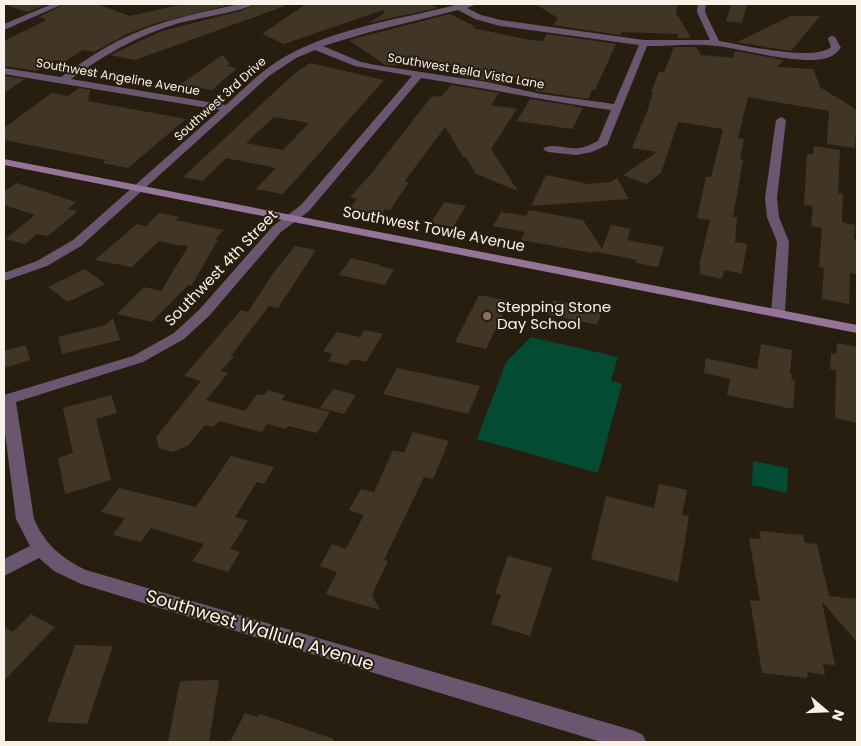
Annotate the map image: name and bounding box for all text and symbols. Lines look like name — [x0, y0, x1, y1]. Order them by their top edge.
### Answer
street label: Southwest Bella Vista Lane — [386, 48, 546, 93]
street label: Southwest 3rd Drive — [170, 53, 269, 145]
street label: Southwest Angeline Avenue — [35, 54, 201, 99]
street label: Southwest Towle Avenue — [341, 201, 527, 256]
street label: Southwest 4th Street — [159, 205, 282, 330]
place label: Stepping Stone Day School — [497, 296, 611, 334]
marker: Stepping Stone Day School — [481, 310, 493, 322]
street label: Southwest Wallula Avenue — [143, 583, 377, 676]
north arrow — [801, 686, 851, 736]
text: N — [827, 707, 849, 723]

